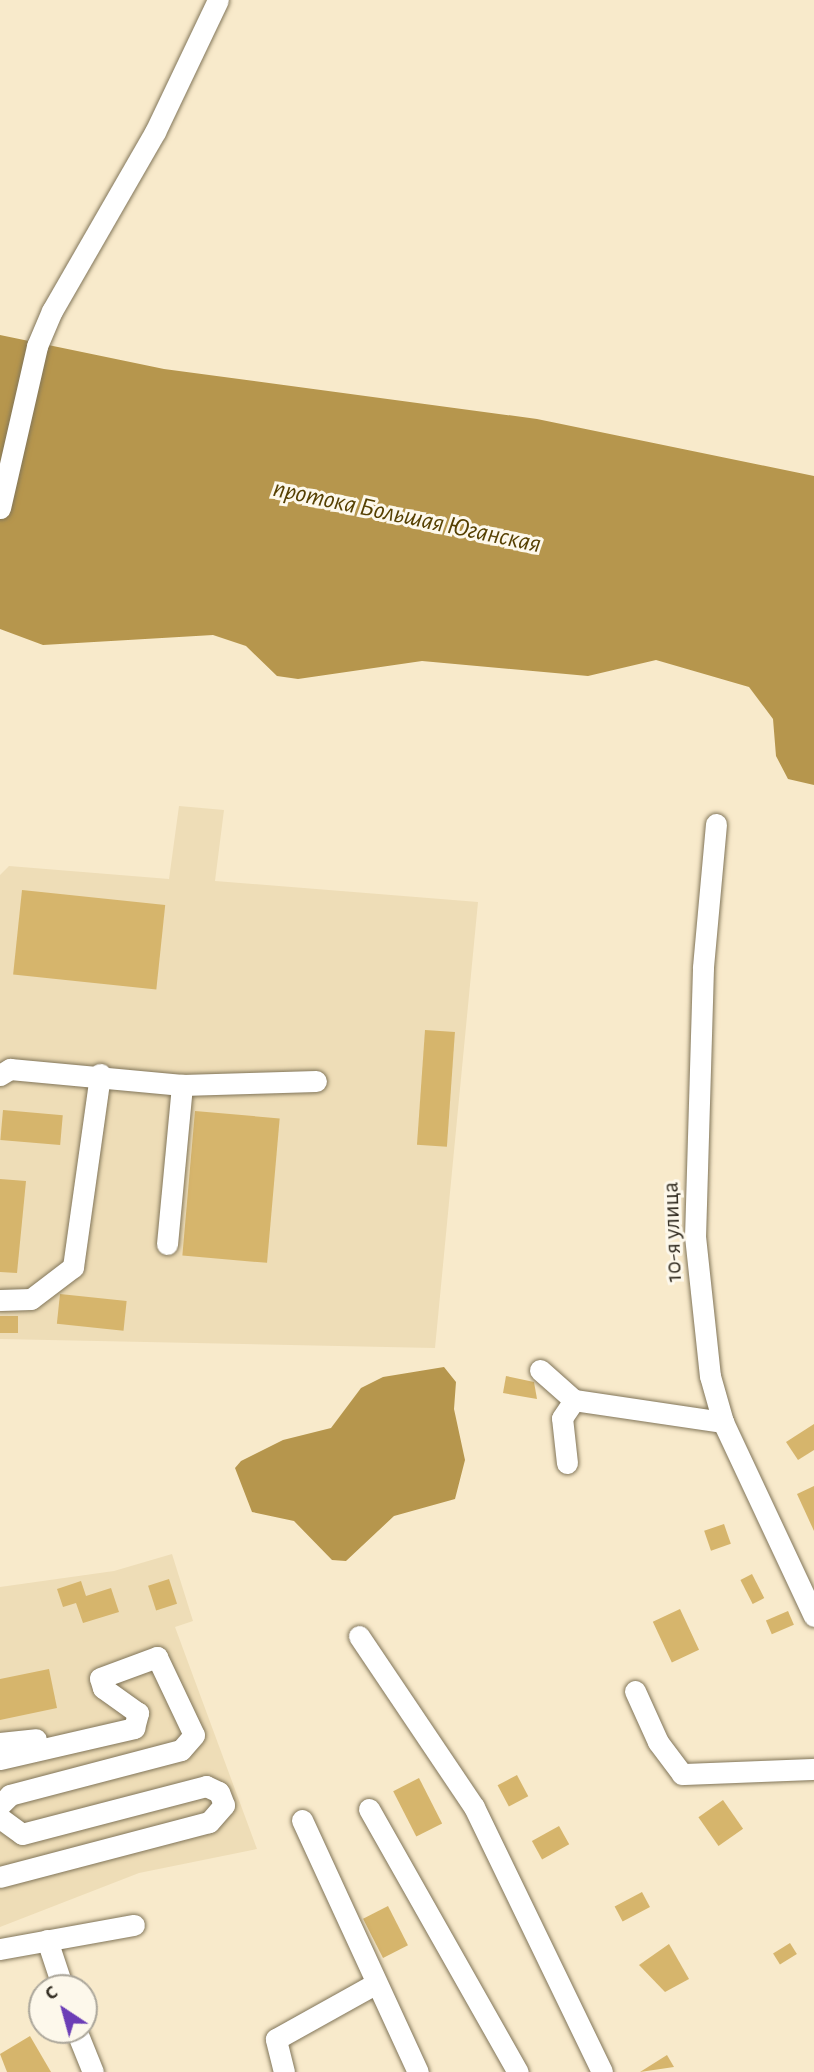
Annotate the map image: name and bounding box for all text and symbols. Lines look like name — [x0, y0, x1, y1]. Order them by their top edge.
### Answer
water label: протока Большая Юганская — [270, 473, 544, 561]
street label: 10-я улица — [657, 1181, 689, 1283]
north arrow — [28, 1974, 98, 2044]
text: С — [42, 1982, 61, 2004]

